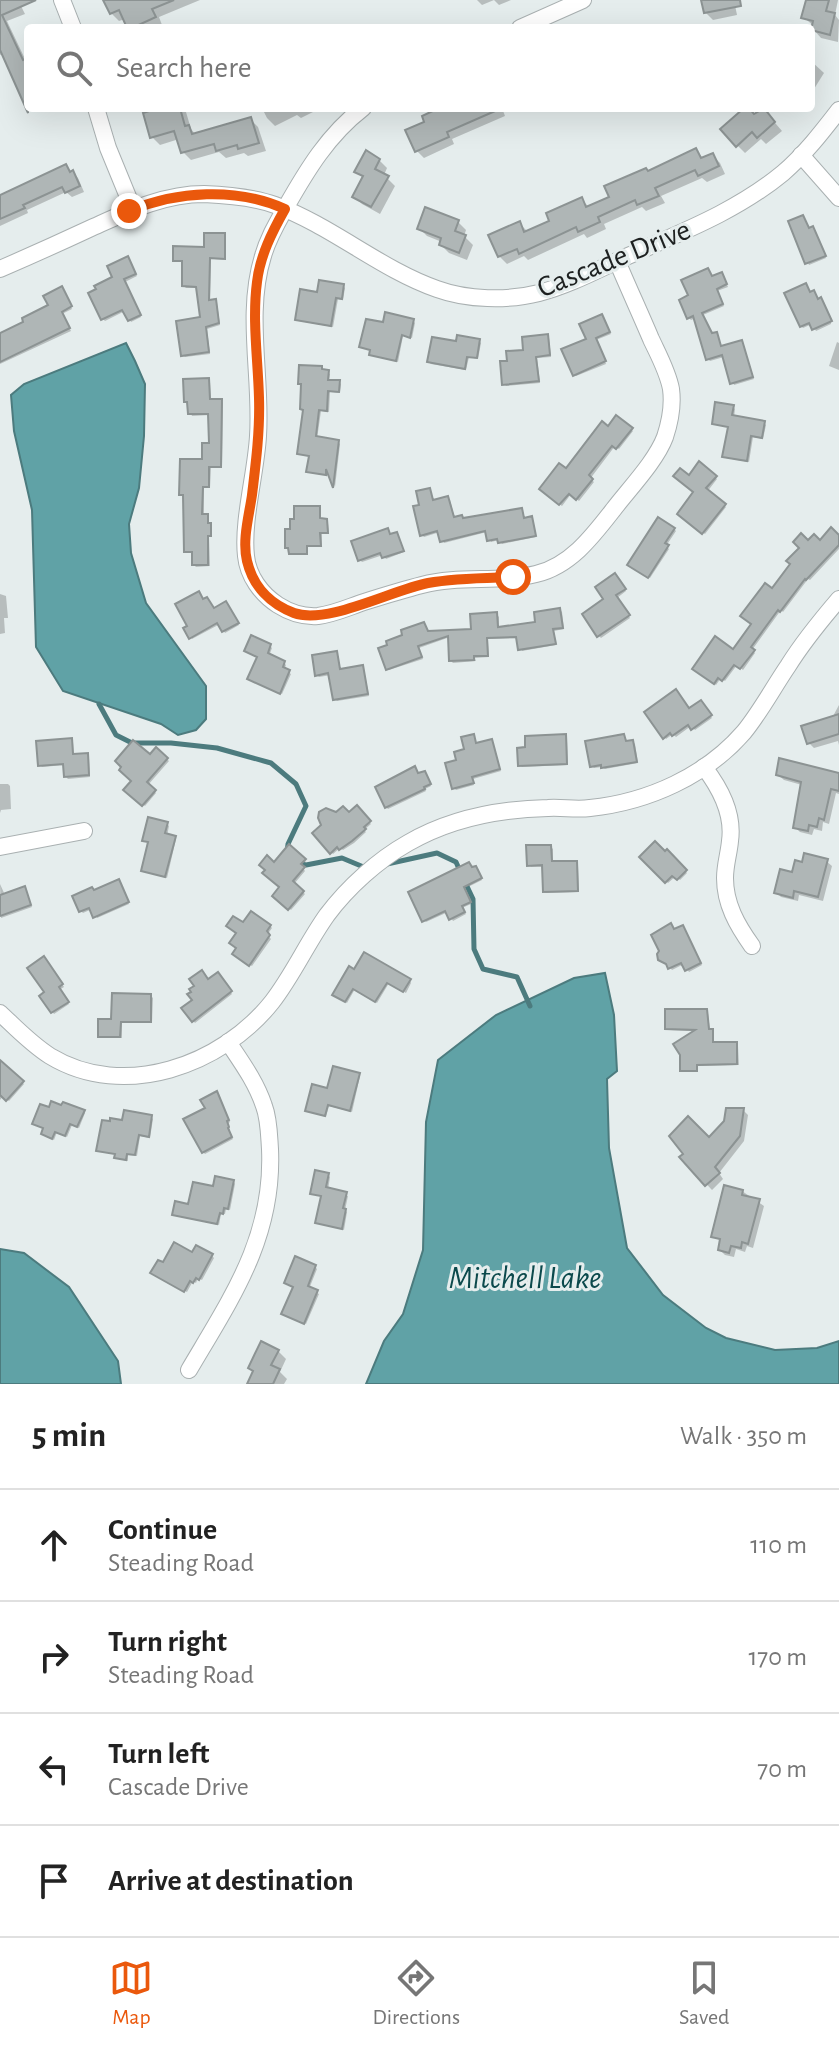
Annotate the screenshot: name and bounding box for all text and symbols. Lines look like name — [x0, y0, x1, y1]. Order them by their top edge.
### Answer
search box — [24, 24, 815, 112]
icon: search — [52, 46, 96, 90]
text: Search here — [116, 53, 252, 83]
route end — [111, 193, 147, 229]
street label: Cascade Drive — [533, 215, 695, 303]
route start — [495, 559, 531, 595]
water label: Mitchell Lake — [449, 1262, 601, 1294]
text: 5 min — [32, 1419, 106, 1453]
text: Walk · 350 m — [680, 1423, 807, 1449]
text: Continue — [108, 1515, 217, 1545]
icon: ahead — [32, 1523, 76, 1567]
text: 110 m — [750, 1532, 807, 1558]
text: Steading Road — [108, 1550, 254, 1576]
text: Turn right — [108, 1627, 227, 1657]
icon: right — [32, 1635, 76, 1679]
text: 170 m — [748, 1644, 807, 1670]
text: Steading Road — [108, 1662, 254, 1688]
text: Turn left — [108, 1739, 209, 1769]
icon: left — [32, 1747, 76, 1791]
text: 70 m — [757, 1756, 807, 1782]
text: Cascade Drive — [108, 1774, 249, 1800]
icon: arrive — [32, 1859, 76, 1903]
text: Arrive at destination — [108, 1866, 354, 1896]
tab: Map — [109, 1956, 153, 2030]
tab: Directions — [372, 1956, 460, 2030]
tab: Saved — [679, 1956, 729, 2030]

